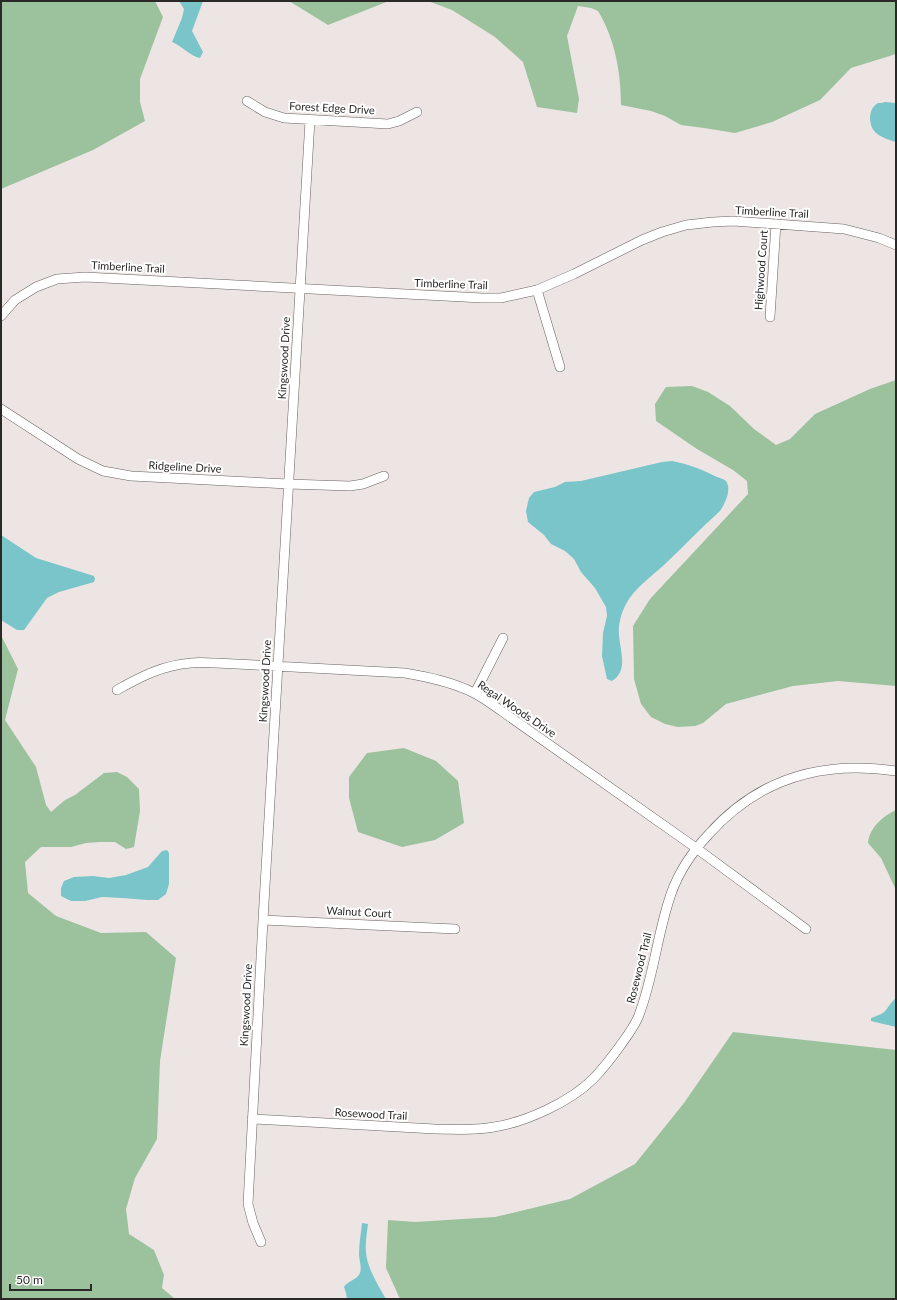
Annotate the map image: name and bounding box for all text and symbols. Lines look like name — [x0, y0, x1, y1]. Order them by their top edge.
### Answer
street label: Forest Edge Drive — [289, 99, 375, 116]
street label: Timberline Trail — [735, 203, 809, 220]
street label: Highwood Court — [751, 229, 770, 311]
street label: Timberline Trail — [91, 258, 165, 275]
street label: Timberline Trail — [414, 276, 488, 291]
street label: Kingswood Drive — [275, 316, 292, 400]
street label: Ridgeline Drive — [148, 458, 222, 475]
street label: Kingswood Drive — [256, 639, 273, 723]
street label: Regal Woods Drive — [476, 677, 559, 740]
street label: Walnut Court — [326, 903, 392, 920]
street label: Rosewood Trail — [623, 931, 654, 1005]
street label: Kingswood Drive — [237, 963, 254, 1047]
street label: Rosewood Trail — [334, 1105, 408, 1122]
scale bar — [10, 1266, 91, 1292]
text: 50 m — [16, 1272, 43, 1287]

